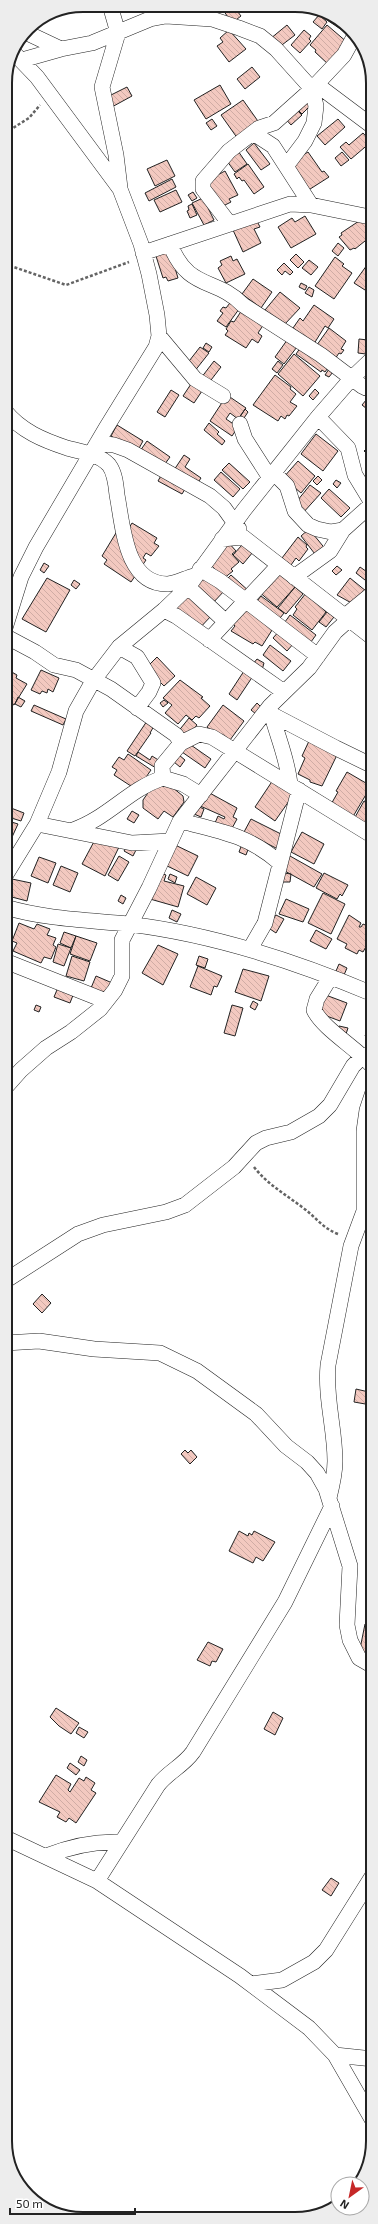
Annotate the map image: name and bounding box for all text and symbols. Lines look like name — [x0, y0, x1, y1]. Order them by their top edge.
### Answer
north arrow — [330, 2176, 370, 2216]
scale bar — [10, 2190, 135, 2216]
text: 50 m — [16, 2196, 43, 2210]
text: N — [337, 2197, 351, 2212]

